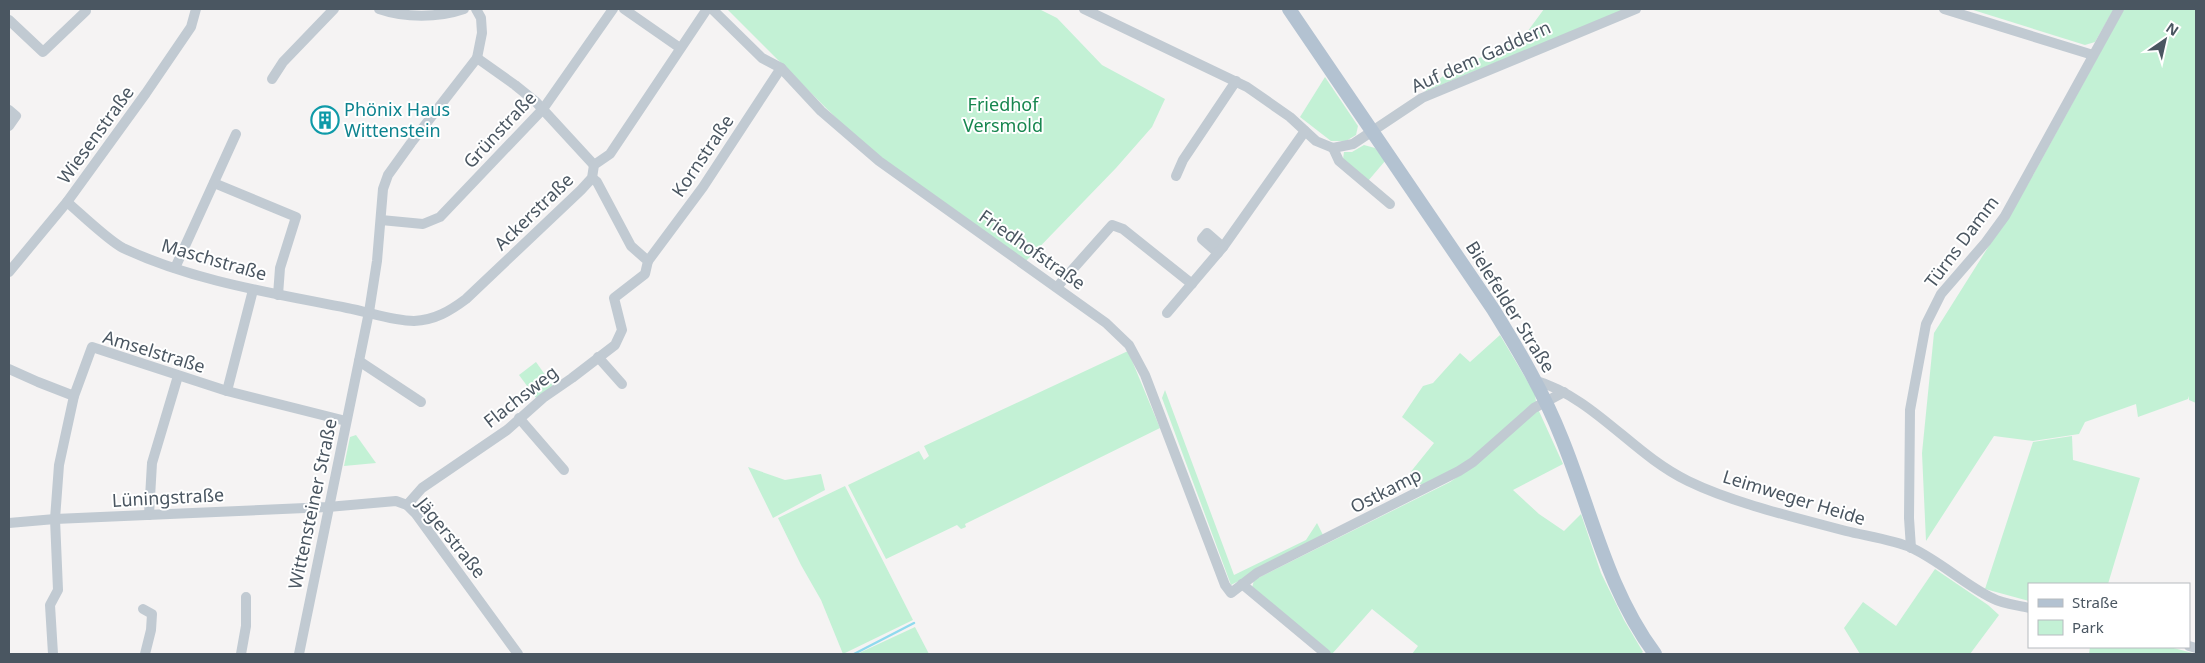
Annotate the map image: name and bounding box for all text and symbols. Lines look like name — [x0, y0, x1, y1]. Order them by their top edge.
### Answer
street label: Auf dem Gaddern — [1407, 15, 1554, 98]
north arrow — [2140, 15, 2190, 65]
text: N — [2163, 18, 2183, 40]
street label: Wiesenstraße — [52, 81, 139, 188]
street label: Grünstraße — [458, 86, 541, 173]
park label: Friedhof Versmold — [963, 92, 1043, 137]
place label: Phönix Haus Wittenstein — [344, 97, 450, 142]
building icon: Phönix Haus Wittenstein — [310, 105, 340, 135]
street label: Kornstraße — [666, 110, 739, 201]
street label: Ackerstraße — [489, 168, 578, 255]
street label: Türns Damm — [1919, 191, 2004, 292]
street label: Friedhofstraße — [975, 204, 1091, 295]
street label: Maschstraße — [159, 233, 270, 286]
street label: Bielefelder Straße — [1461, 236, 1561, 377]
street label: Amselstraße — [100, 324, 208, 378]
street label: Flachsweg — [478, 360, 562, 433]
street label: Wittensteiner Straße — [282, 416, 342, 591]
street label: Ostkamp — [1346, 462, 1425, 518]
street label: Leimweger Heide — [1720, 464, 1869, 530]
street label: Lüningstraße — [111, 482, 225, 512]
street label: Jägerstraße — [411, 490, 492, 583]
legend — [2028, 583, 2190, 648]
text: Straße — [2072, 592, 2118, 612]
text: Park — [2072, 617, 2104, 637]

